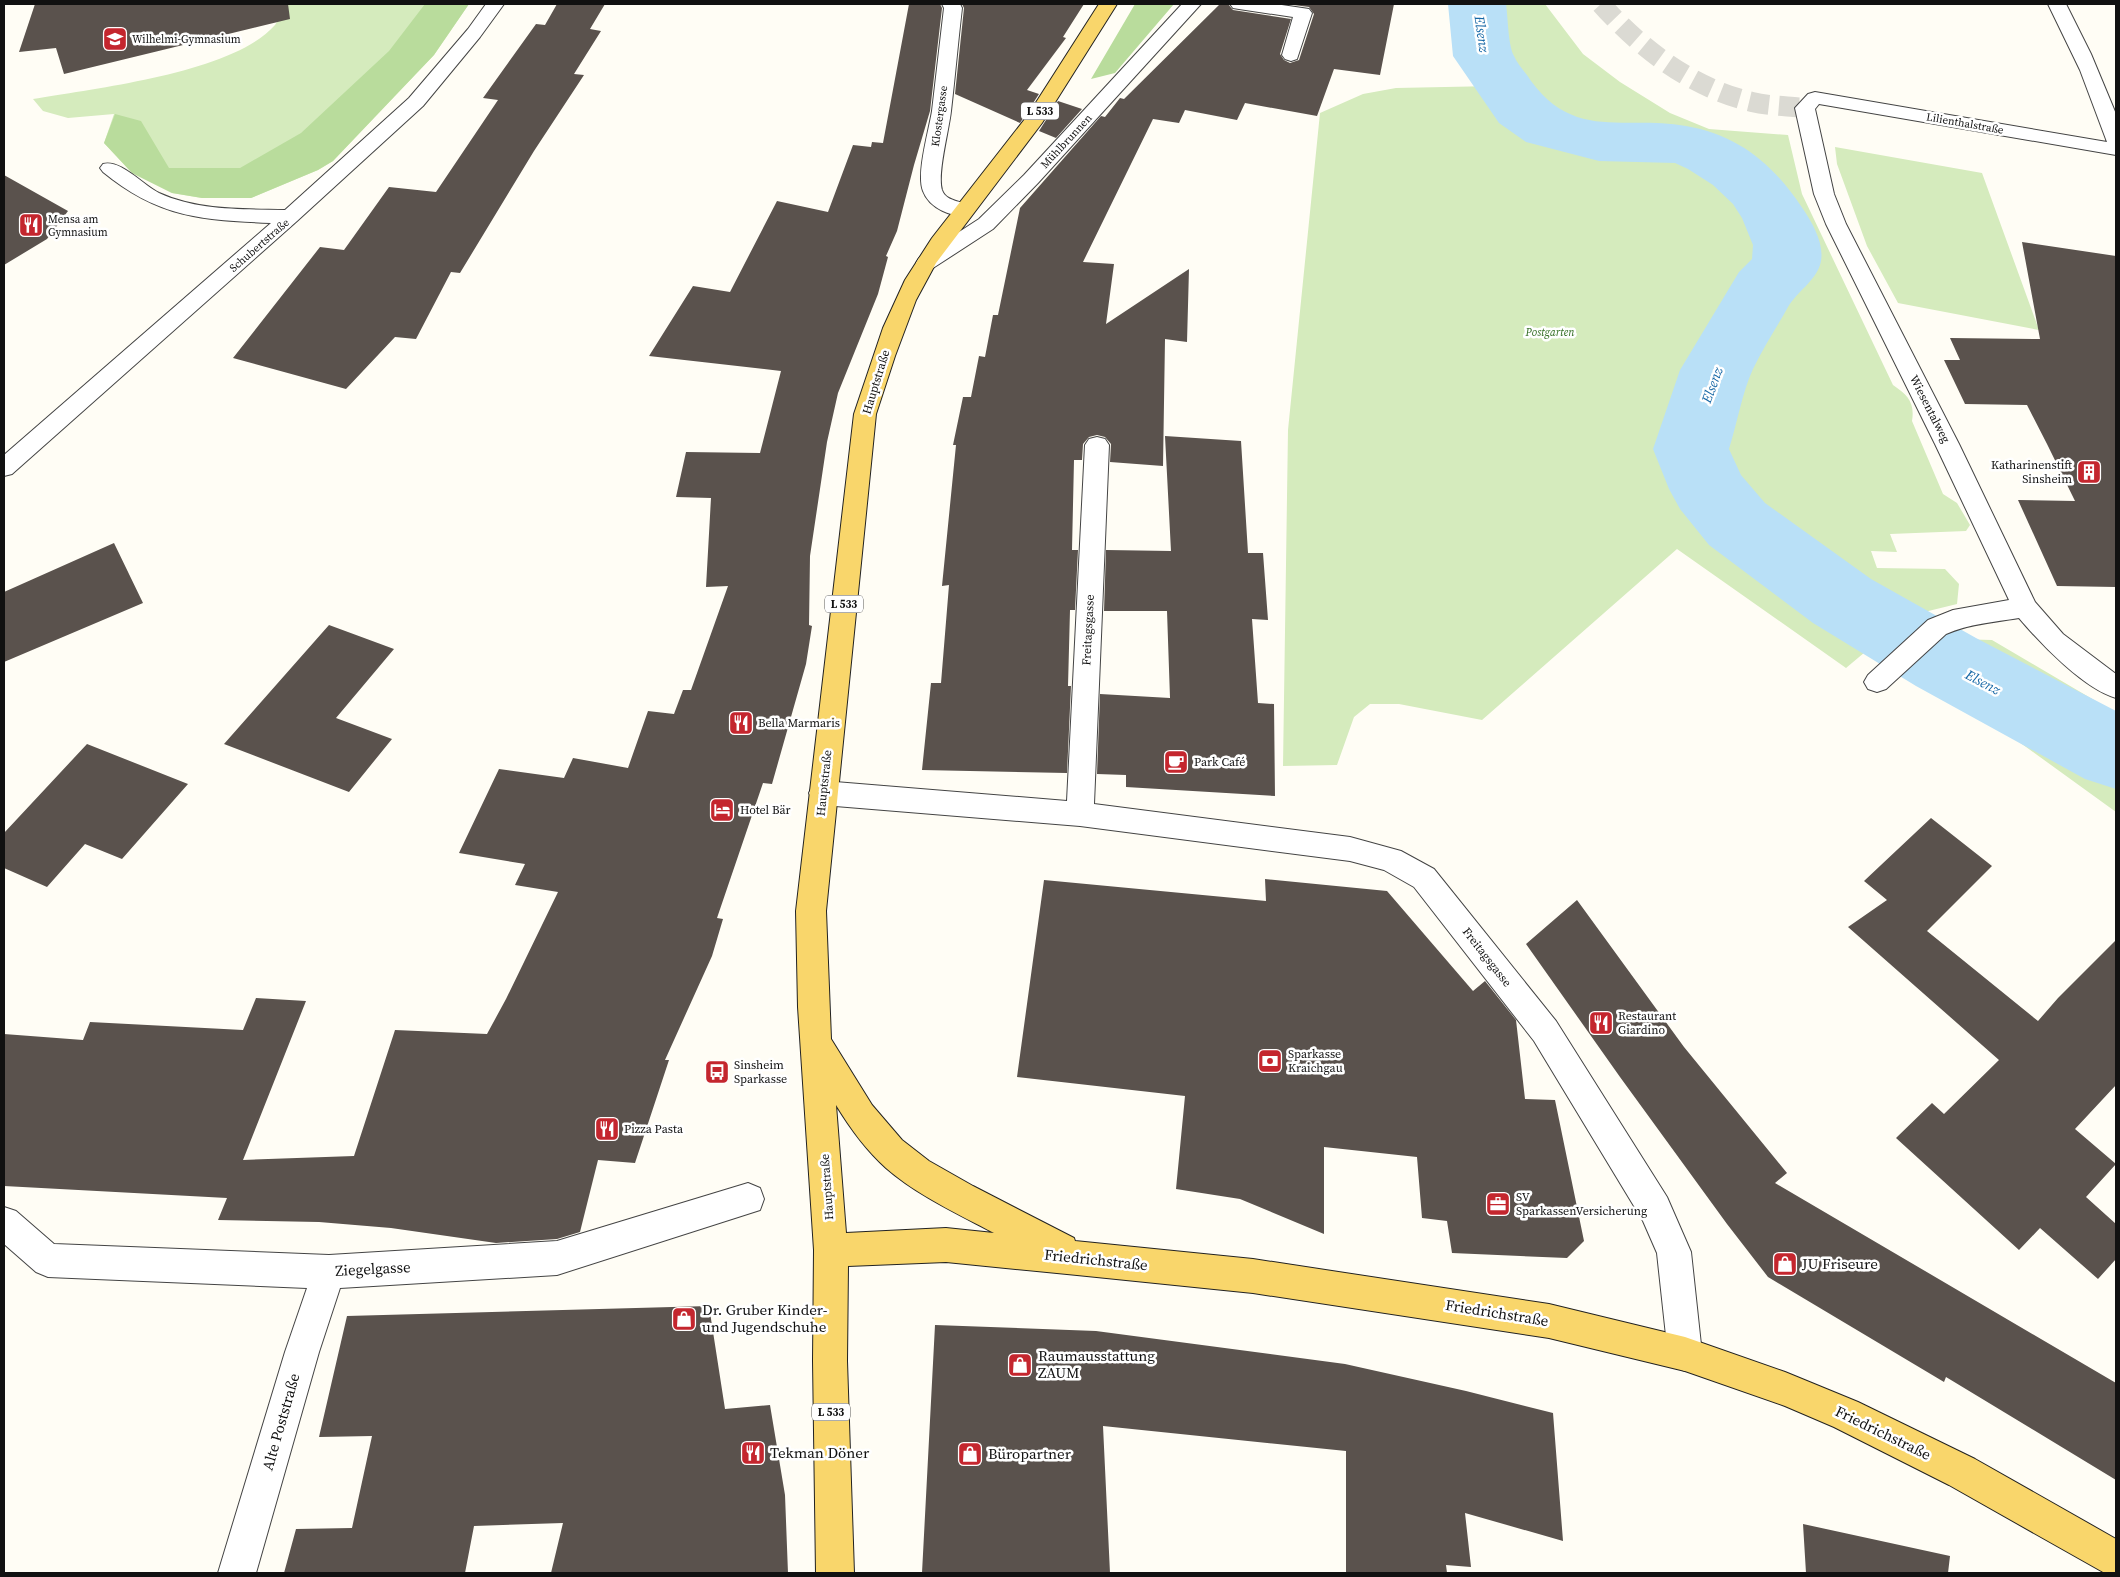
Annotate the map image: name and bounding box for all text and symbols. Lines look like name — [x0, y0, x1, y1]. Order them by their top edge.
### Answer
water label: Elsenz — [1469, 13, 1495, 54]
school or university icon: Wilhelmi-Gymnasium — [102, 26, 128, 52]
place label: Wilhelmi-Gymnasium — [132, 32, 241, 47]
street label: Klostergasse — [928, 84, 951, 148]
road number: L 533 — [1021, 102, 1059, 120]
street label: Lilienthalstraße — [1925, 109, 2005, 138]
street label: Mühlbrunnen — [1037, 111, 1096, 172]
restaurant icon: Mensa am Gymnasium — [18, 212, 44, 238]
place label: Mensa am Gymnasium — [48, 212, 108, 240]
street label: Schubertstraße — [226, 215, 293, 276]
park label: Postgarten — [1525, 325, 1575, 340]
street label: Hauptstraße — [859, 348, 893, 416]
water label: Elsenz — [1696, 364, 1728, 407]
street label: Wiesentalweg — [1906, 372, 1954, 446]
place label: Katharinenstift Sinsheim — [1991, 457, 2072, 487]
building icon: Katharinenstift Sinsheim — [2076, 459, 2102, 485]
street label: Freitagsgasse — [1078, 594, 1098, 666]
road number: L 533 — [825, 596, 863, 612]
water label: Elsenz — [1961, 664, 2004, 700]
restaurant icon: Bella Marmaris — [728, 710, 754, 736]
place label: Bella Marmaris — [758, 715, 840, 731]
street label: Hauptstraße — [813, 749, 835, 817]
cafe icon: Park Café — [1163, 749, 1189, 775]
place label: Park Café — [1194, 754, 1245, 770]
hotel icon: Hotel Bär — [709, 797, 735, 823]
place label: Hotel Bär — [740, 802, 791, 818]
street label: Freitagsgasse — [1459, 924, 1515, 990]
place label: Restaurant Giardino — [1618, 1008, 1676, 1038]
restaurant icon: Restaurant Giardino — [1588, 1010, 1614, 1036]
place label: Sparkasse Kraichgau — [1288, 1046, 1343, 1076]
bank icon: Sparkasse Kraichgau — [1257, 1048, 1283, 1074]
place label: Sinsheim Sparkasse — [734, 1057, 787, 1087]
bus stop icon: Sinsheim Sparkasse — [704, 1059, 730, 1085]
restaurant icon: Pizza Pasta — [594, 1116, 620, 1142]
place label: Pizza Pasta — [624, 1121, 684, 1137]
street label: Hauptstraße — [817, 1153, 837, 1221]
place label: SV SparkassenVersicherung — [1516, 1189, 1647, 1219]
office icon: SV SparkassenVersicherung — [1485, 1191, 1511, 1217]
street label: Friedrichstraße — [1043, 1244, 1149, 1275]
shop icon: JU Friseure — [1772, 1251, 1798, 1277]
place label: JU Friseure — [1801, 1253, 1878, 1274]
street label: Ziegelgasse — [335, 1256, 412, 1281]
street label: Friedrichstraße — [1444, 1294, 1550, 1331]
place label: Dr. Gruber Kinder- und Jugendschuhe — [702, 1299, 828, 1337]
shop icon: Dr. Gruber Kinder- und Jugendschuhe — [671, 1306, 697, 1332]
place label: Raumausstattung ZAUM — [1038, 1345, 1155, 1383]
shop icon: Raumausstattung ZAUM — [1007, 1352, 1033, 1378]
street label: Alte Poststraße — [257, 1370, 305, 1473]
street label: Friedrichstraße — [1832, 1400, 1935, 1465]
road number: L 533 — [812, 1404, 850, 1420]
restaurant icon: Tekman Döner — [740, 1440, 766, 1466]
shop icon: Büropartner — [957, 1441, 983, 1467]
place label: Tekman Döner — [770, 1442, 870, 1463]
place label: Büropartner — [988, 1443, 1072, 1464]

